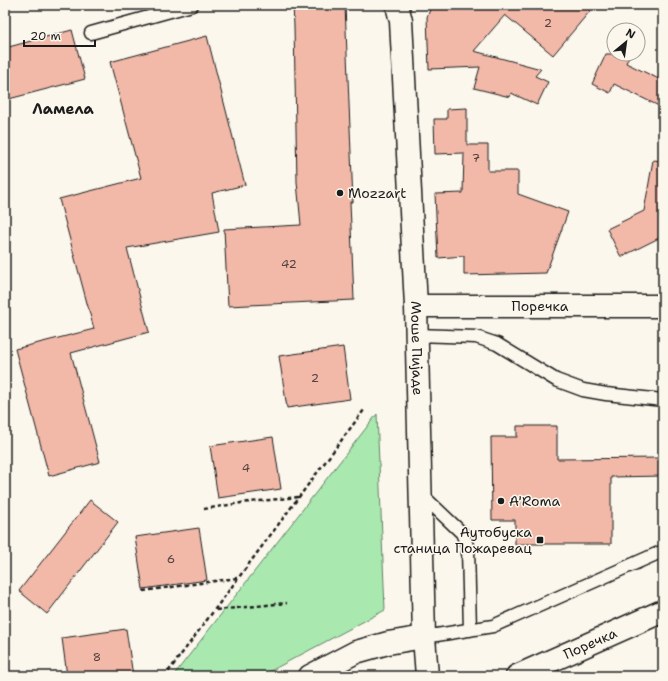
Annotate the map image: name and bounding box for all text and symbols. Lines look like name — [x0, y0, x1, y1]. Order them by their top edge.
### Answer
house number: 2 — [544, 15, 552, 31]
scale bar — [24, 22, 95, 48]
north arrow — [606, 22, 646, 62]
text: N — [623, 25, 638, 43]
text: 20 m — [30, 28, 61, 44]
district label: Ламела — [32, 99, 95, 119]
house number: 7 — [472, 150, 480, 166]
place label: Mozzart — [348, 184, 406, 202]
marker: Mozzart — [335, 188, 345, 198]
house number: 42 — [281, 256, 297, 272]
street label: Поречка — [512, 297, 569, 315]
street label: Моше Пијаде — [407, 301, 427, 396]
house number: 2 — [311, 370, 319, 386]
house number: 4 — [242, 460, 250, 476]
place label: A'Roma — [509, 492, 560, 510]
marker: A'Roma — [496, 496, 506, 506]
place label: Аутобуска станица Пожаревац — [393, 523, 532, 557]
marker: Аутобуска станица Пожаревац — [535, 535, 545, 545]
house number: 6 — [167, 551, 175, 567]
street label: Поречка — [560, 624, 620, 663]
house number: 8 — [93, 649, 101, 665]

